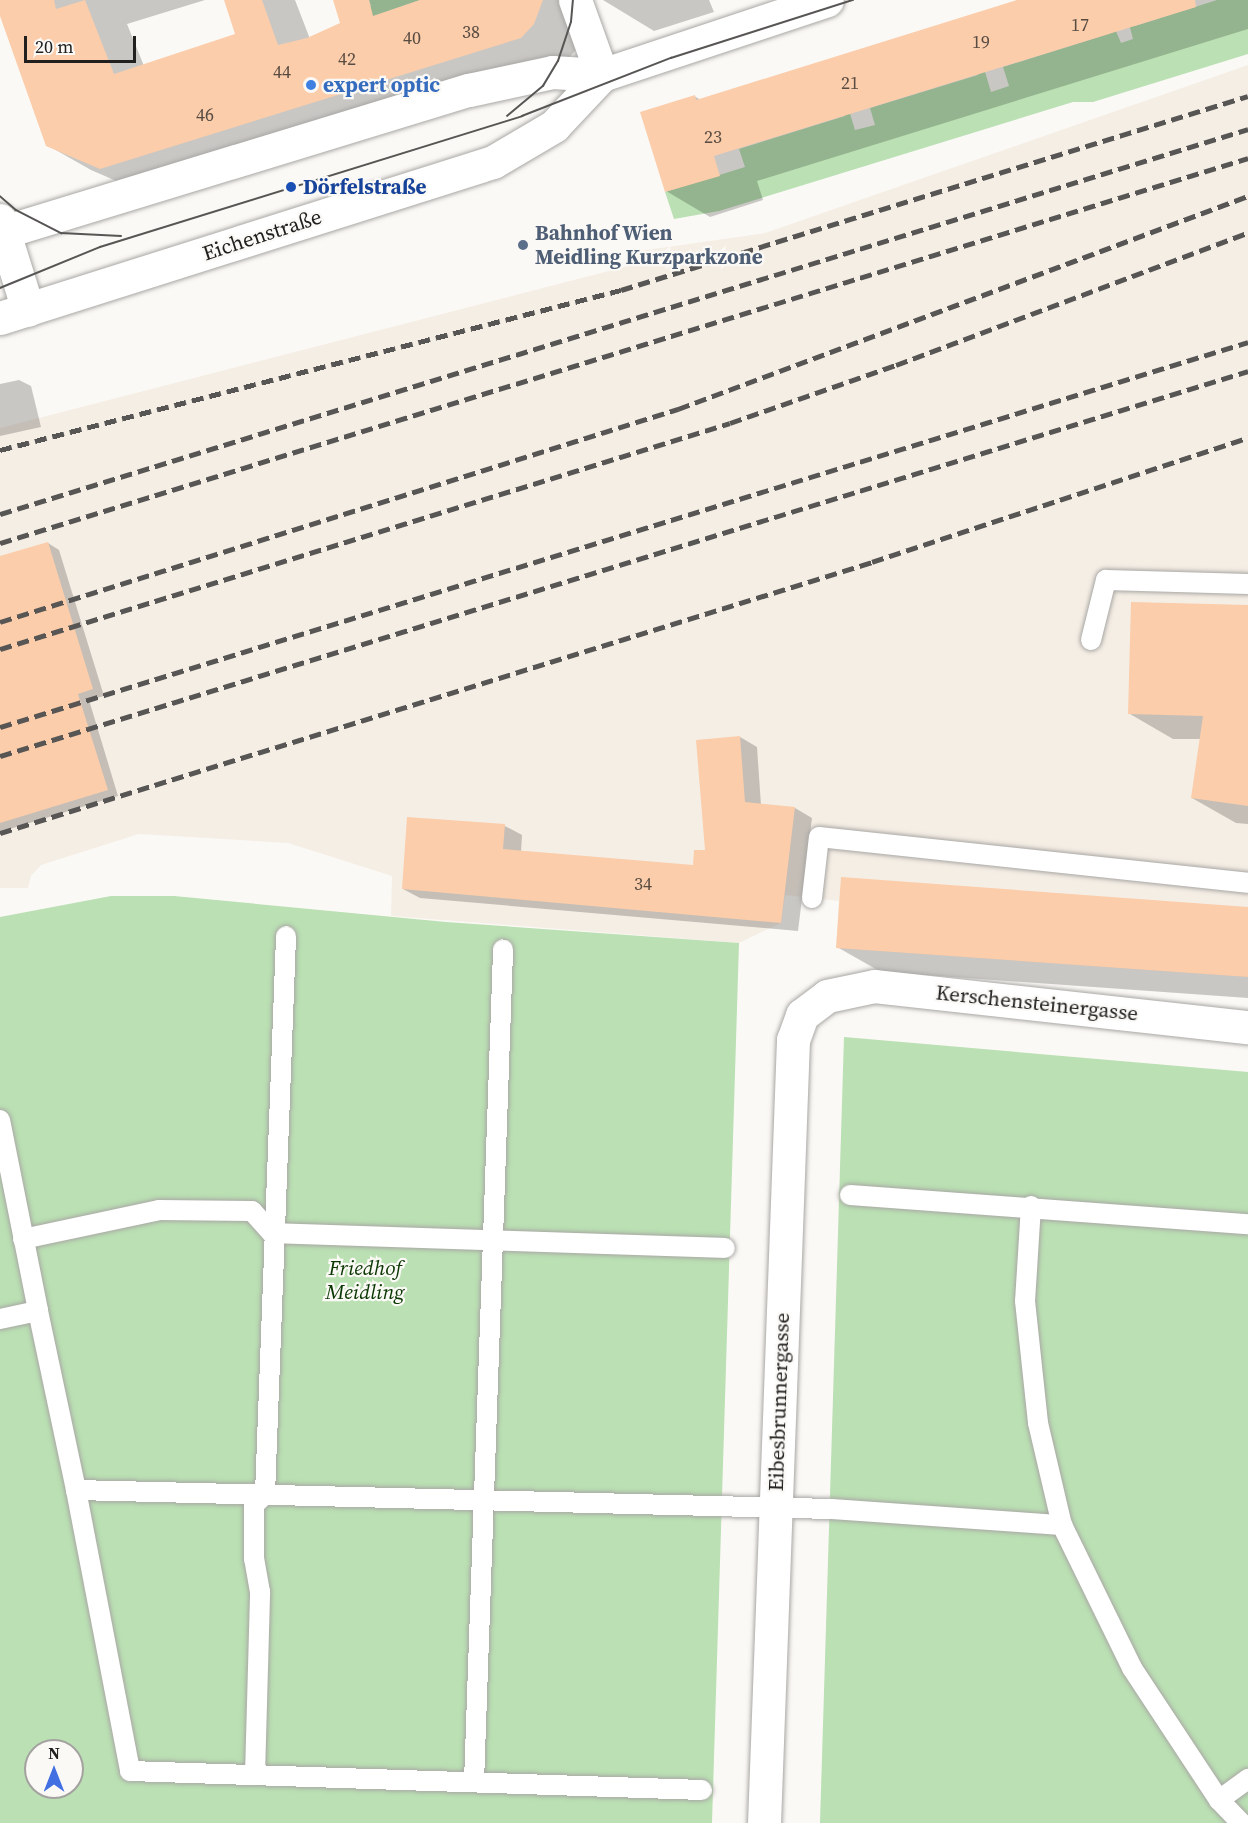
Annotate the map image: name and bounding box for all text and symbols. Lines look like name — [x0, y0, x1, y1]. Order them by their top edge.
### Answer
house number: 17 — [1071, 14, 1089, 36]
house number: 38 — [462, 21, 480, 43]
scale bar — [27, 24, 140, 62]
house number: 40 — [403, 27, 421, 49]
house number: 19 — [972, 31, 990, 53]
text: 20 m — [35, 34, 73, 59]
house number: 42 — [338, 48, 356, 70]
house number: 44 — [273, 61, 291, 83]
place label: expert optic — [323, 72, 440, 98]
house number: 21 — [841, 72, 859, 94]
marker: expert optic — [304, 78, 318, 92]
house number: 46 — [196, 104, 214, 126]
house number: 23 — [704, 126, 722, 148]
place label: Dörfelstraße — [303, 174, 426, 200]
marker: Dörfelstraße — [284, 180, 298, 194]
street label: Eichenstraße — [199, 204, 325, 266]
place label: Bahnhof Wien Meidling Kurzparkzone — [535, 220, 763, 270]
marker: Bahnhof Wien Meidling Kurzparkzone — [516, 238, 530, 252]
house number: 34 — [634, 873, 652, 895]
street label: Kerschensteinergasse — [935, 980, 1139, 1026]
park label: Friedhof Meidling — [325, 1255, 405, 1305]
street label: Eibesbrunnergasse — [763, 1312, 795, 1492]
north arrow — [24, 1739, 84, 1799]
text: N — [48, 1742, 60, 1764]

